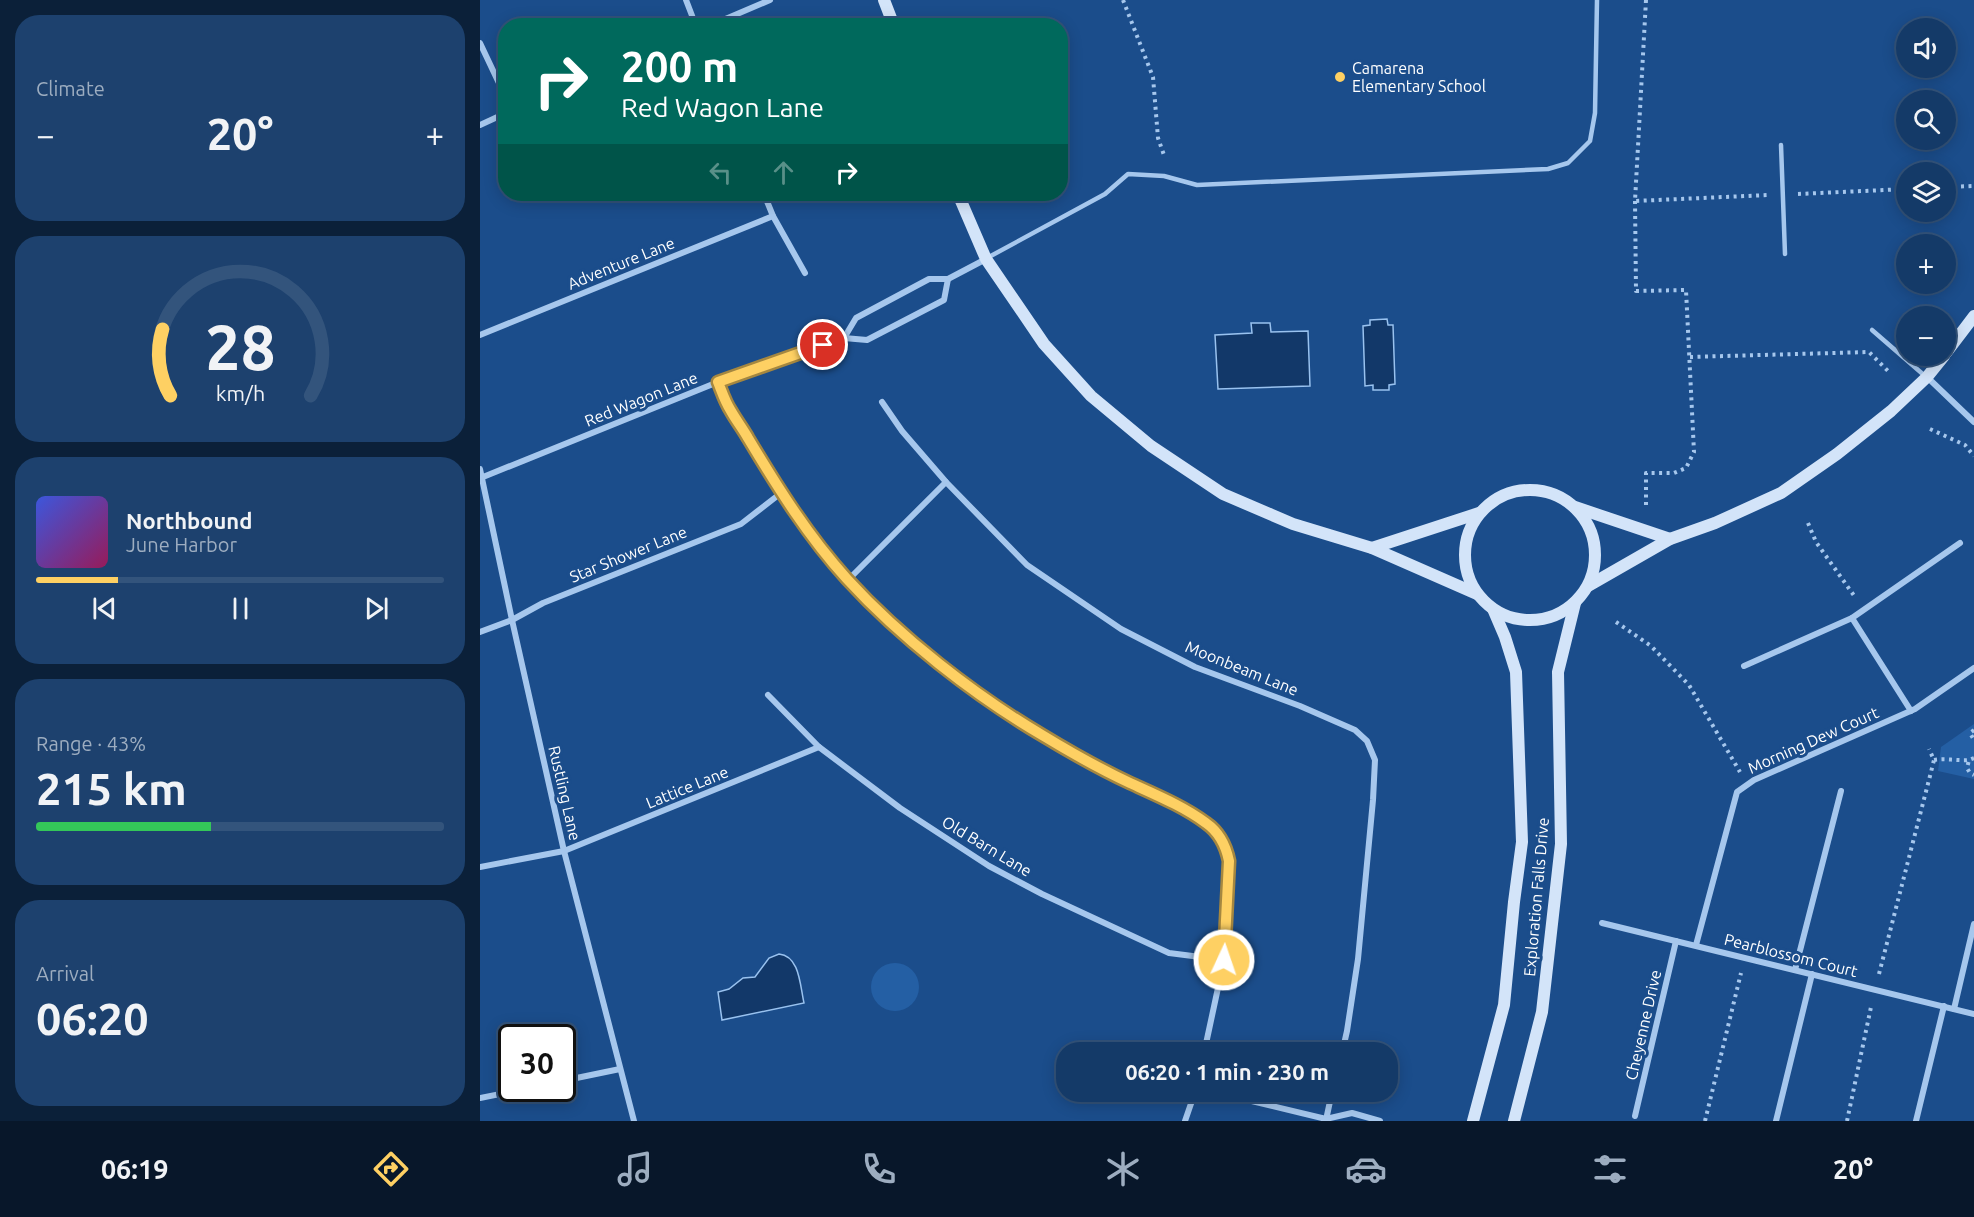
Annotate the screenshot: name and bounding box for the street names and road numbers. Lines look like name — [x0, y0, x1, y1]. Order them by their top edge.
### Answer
street label: Adventure Lane — [565, 233, 677, 293]
street label: Red Wagon Lane — [582, 368, 700, 430]
street label: Star Shower Lane — [567, 522, 689, 586]
street label: Moonbeam Lane — [1183, 637, 1301, 699]
street label: Morning Dew Court — [1745, 703, 1882, 777]
street label: Rustling Lane — [545, 744, 585, 842]
street label: Lattice Lane — [643, 762, 731, 812]
street label: Old Barn Lane — [939, 812, 1035, 880]
street label: Exploration Falls Drive — [1520, 817, 1552, 977]
street label: Pearblossom Court — [1723, 930, 1860, 980]
street label: Cheyenne Drive — [1622, 968, 1664, 1082]

